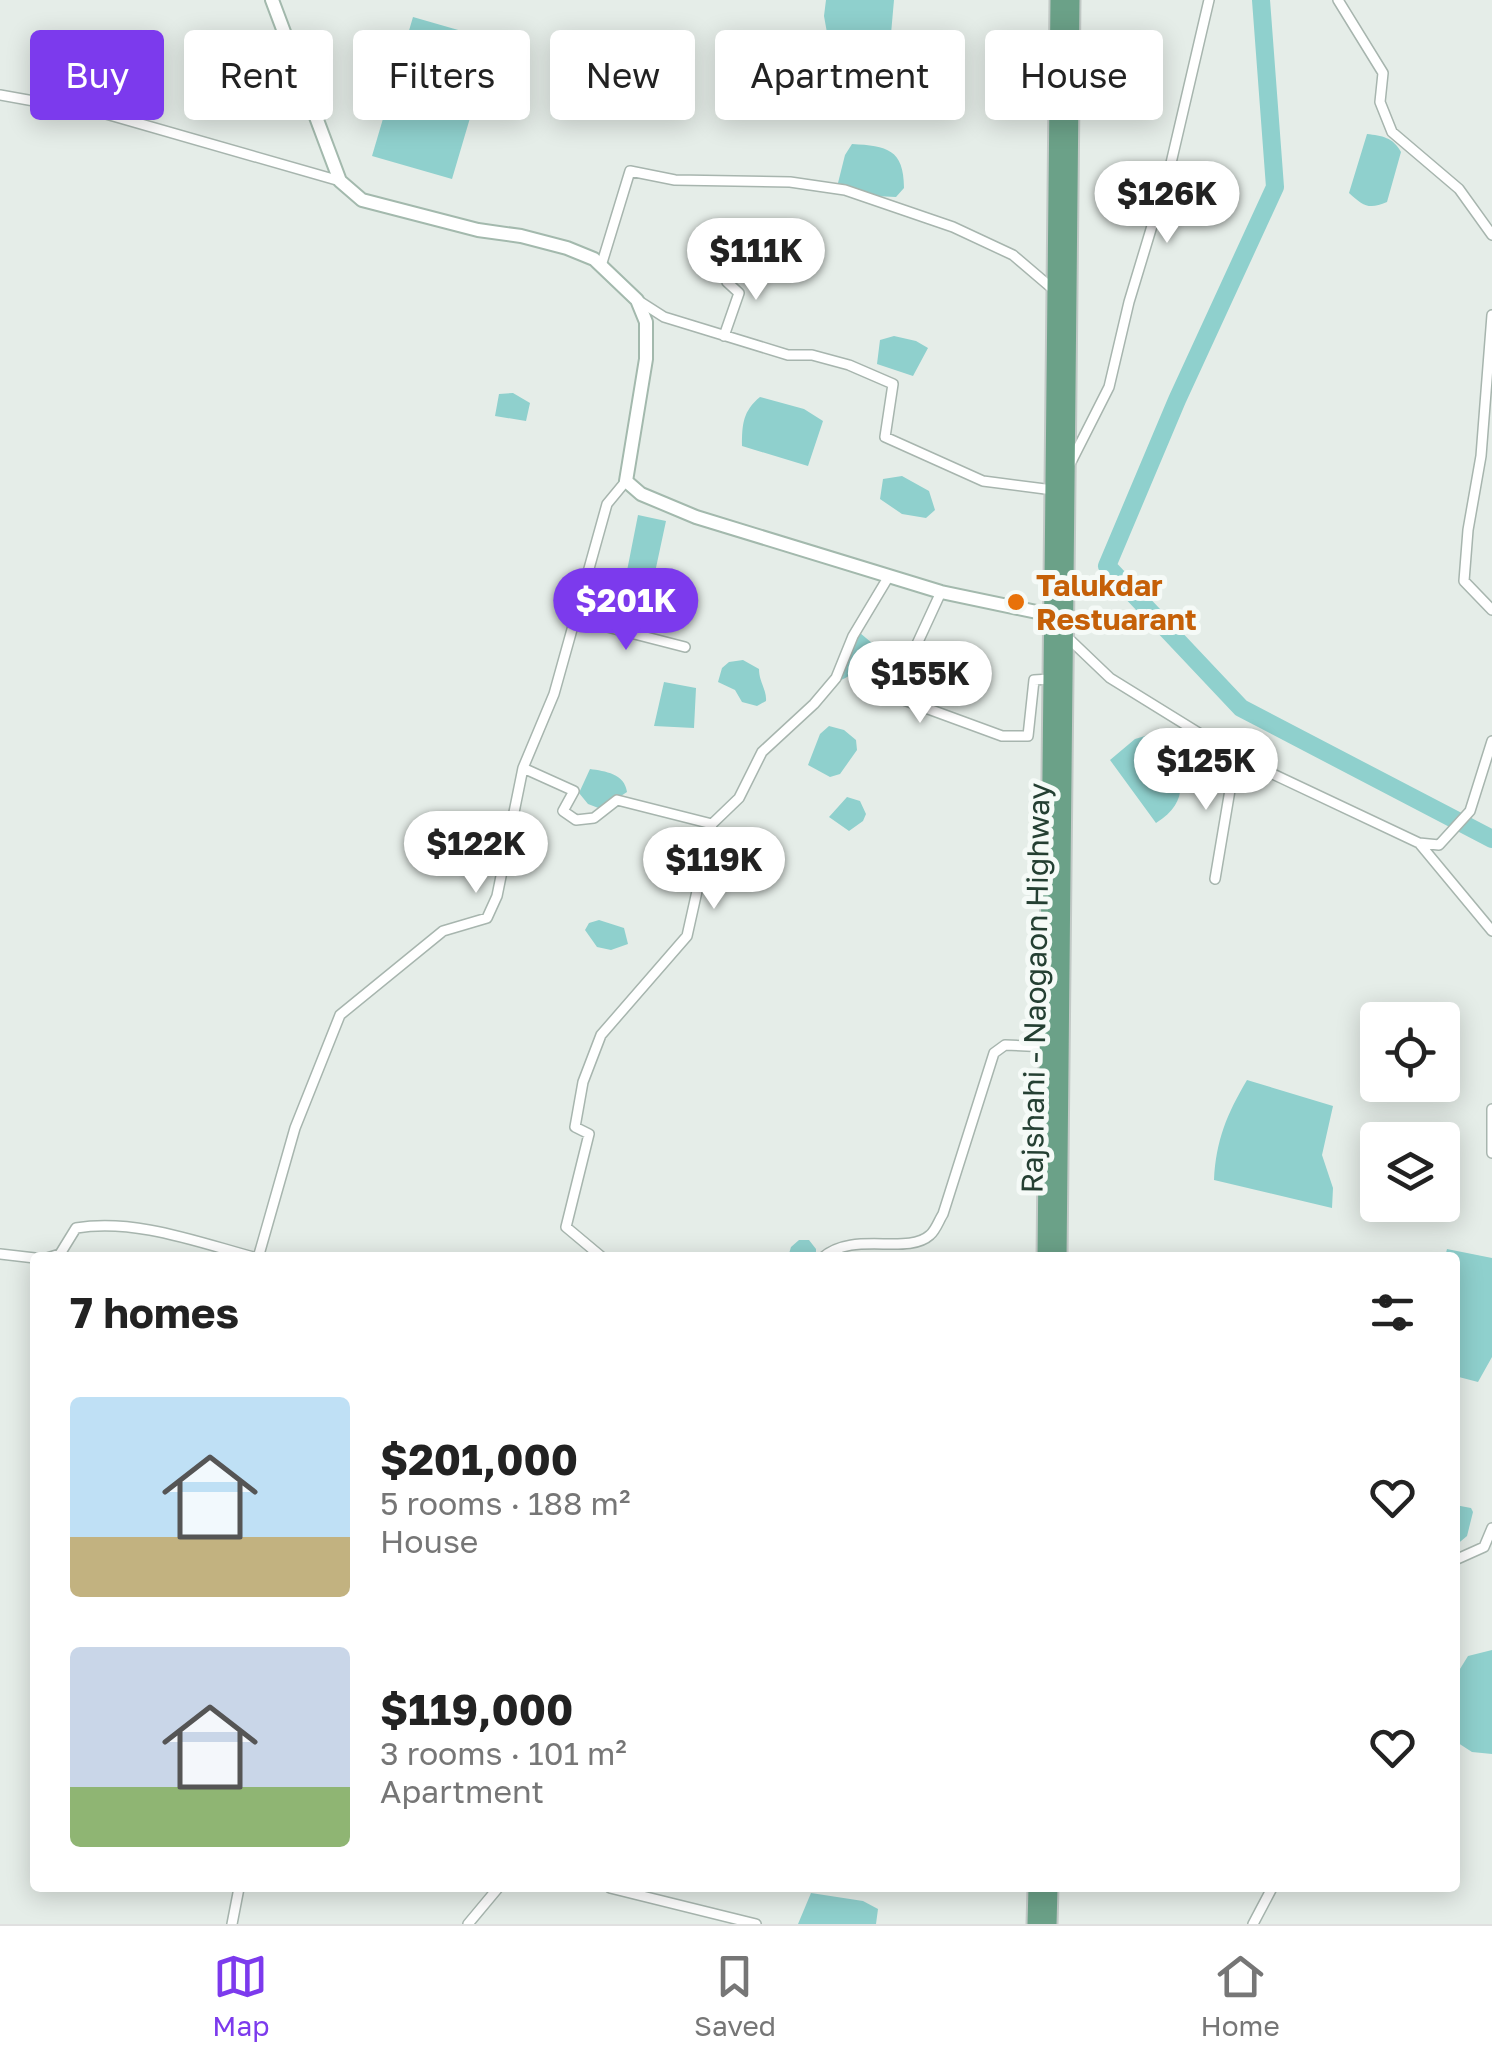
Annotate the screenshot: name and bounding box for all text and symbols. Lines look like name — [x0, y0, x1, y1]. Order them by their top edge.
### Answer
chip: Buy — [30, 30, 164, 120]
chip: Rent — [184, 30, 333, 120]
chip: Filters — [353, 30, 530, 120]
chip: New — [550, 30, 695, 120]
chip: Apartment — [715, 30, 965, 120]
chip: House — [985, 30, 1163, 120]
pin: $126K — [1097, 161, 1237, 246]
text: $126K — [1117, 174, 1217, 212]
pin: $111K — [686, 218, 826, 303]
text: $111K — [709, 231, 803, 269]
place label: Talukdar Restuarant — [1036, 567, 1197, 637]
pin: $201K — [556, 568, 696, 653]
text: $201K — [575, 581, 677, 619]
marker: Talukdar Restuarant — [1005, 591, 1027, 613]
pin: $155K — [850, 641, 990, 726]
text: $155K — [870, 654, 970, 692]
pin: $125K — [1136, 728, 1276, 813]
text: $125K — [1156, 741, 1256, 779]
street label: Rajshahi - Naogaon Highway — [1013, 782, 1057, 1194]
pin: $122K — [406, 811, 546, 896]
text: $122K — [426, 824, 526, 862]
pin: $119K — [644, 827, 784, 912]
text: $119K — [665, 840, 763, 878]
map controls — [1360, 1002, 1460, 1222]
button: locate — [1360, 1002, 1460, 1102]
button: layers — [1360, 1122, 1460, 1222]
icon: filters — [1365, 1285, 1420, 1340]
text: 7 homes — [70, 1287, 239, 1337]
text: $201,000 — [380, 1434, 578, 1484]
icon: home — [150, 1437, 270, 1557]
icon: heart — [1365, 1470, 1420, 1525]
text: 5 rooms · 188 m² — [380, 1484, 630, 1522]
text: House — [380, 1522, 478, 1560]
text: $119,000 — [380, 1684, 573, 1734]
icon: home — [150, 1687, 270, 1807]
icon: heart — [1365, 1720, 1420, 1775]
text: 3 rooms · 101 m² — [380, 1734, 627, 1772]
text: Apartment — [380, 1772, 544, 1810]
tab: Map — [212, 1949, 269, 2042]
tab: Saved — [694, 1949, 776, 2042]
tab: Home — [1201, 1949, 1280, 2042]

